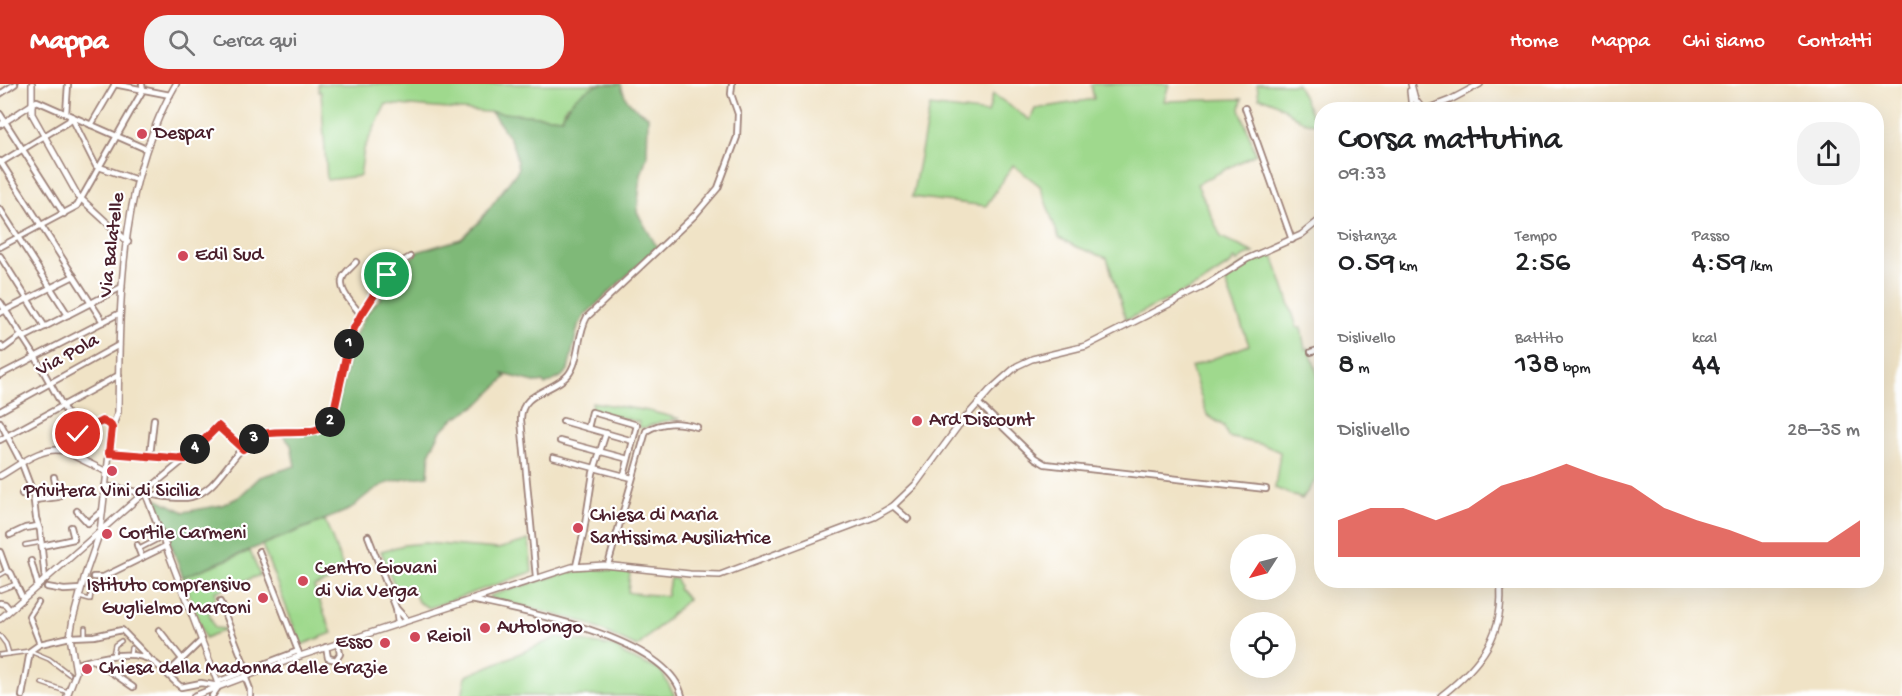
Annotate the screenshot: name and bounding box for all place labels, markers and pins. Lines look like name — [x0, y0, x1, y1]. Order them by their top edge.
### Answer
place label: Despar — [152, 123, 215, 146]
marker: Despar — [135, 127, 149, 141]
place label: Edil Sud — [195, 245, 265, 268]
marker: Edil Sud — [176, 249, 190, 263]
pin — [361, 249, 412, 300]
pin: 1 — [334, 329, 364, 359]
pin: 2 — [315, 407, 345, 437]
pin — [52, 408, 103, 459]
place label: Ard Discount — [929, 410, 1035, 433]
marker: Ard Discount — [910, 414, 924, 428]
pin: 3 — [239, 424, 269, 454]
pin: 4 — [180, 434, 210, 464]
marker: Privitera Vini di Sicilia — [105, 464, 119, 478]
place label: Privitera Vini di Sicilia — [23, 481, 201, 504]
place label: Chiesa di Maria Santissima Ausiliatrice — [590, 505, 772, 551]
marker: Chiesa di Maria Santissima Ausiliatrice — [571, 521, 585, 535]
place label: Cortile Carmeni — [119, 523, 247, 546]
marker: Cortile Carmeni — [100, 527, 114, 541]
place label: Centro Giovani di Via Verga — [315, 558, 437, 604]
marker: Centro Giovani di Via Verga — [296, 574, 310, 588]
place label: Istituto comprensivo Guglielmo Marconi — [86, 575, 251, 621]
marker: Istituto comprensivo Guglielmo Marconi — [256, 591, 270, 605]
place label: Autolongo — [497, 617, 583, 640]
marker: Autolongo — [478, 621, 492, 635]
place label: Reioil — [427, 626, 471, 649]
marker: Reioil — [408, 630, 422, 644]
place label: Esso — [335, 632, 373, 655]
marker: Esso — [378, 636, 392, 650]
place label: Chiesa della Madonna delle Grazie — [99, 658, 388, 681]
marker: Chiesa della Madonna delle Grazie — [80, 662, 94, 676]

